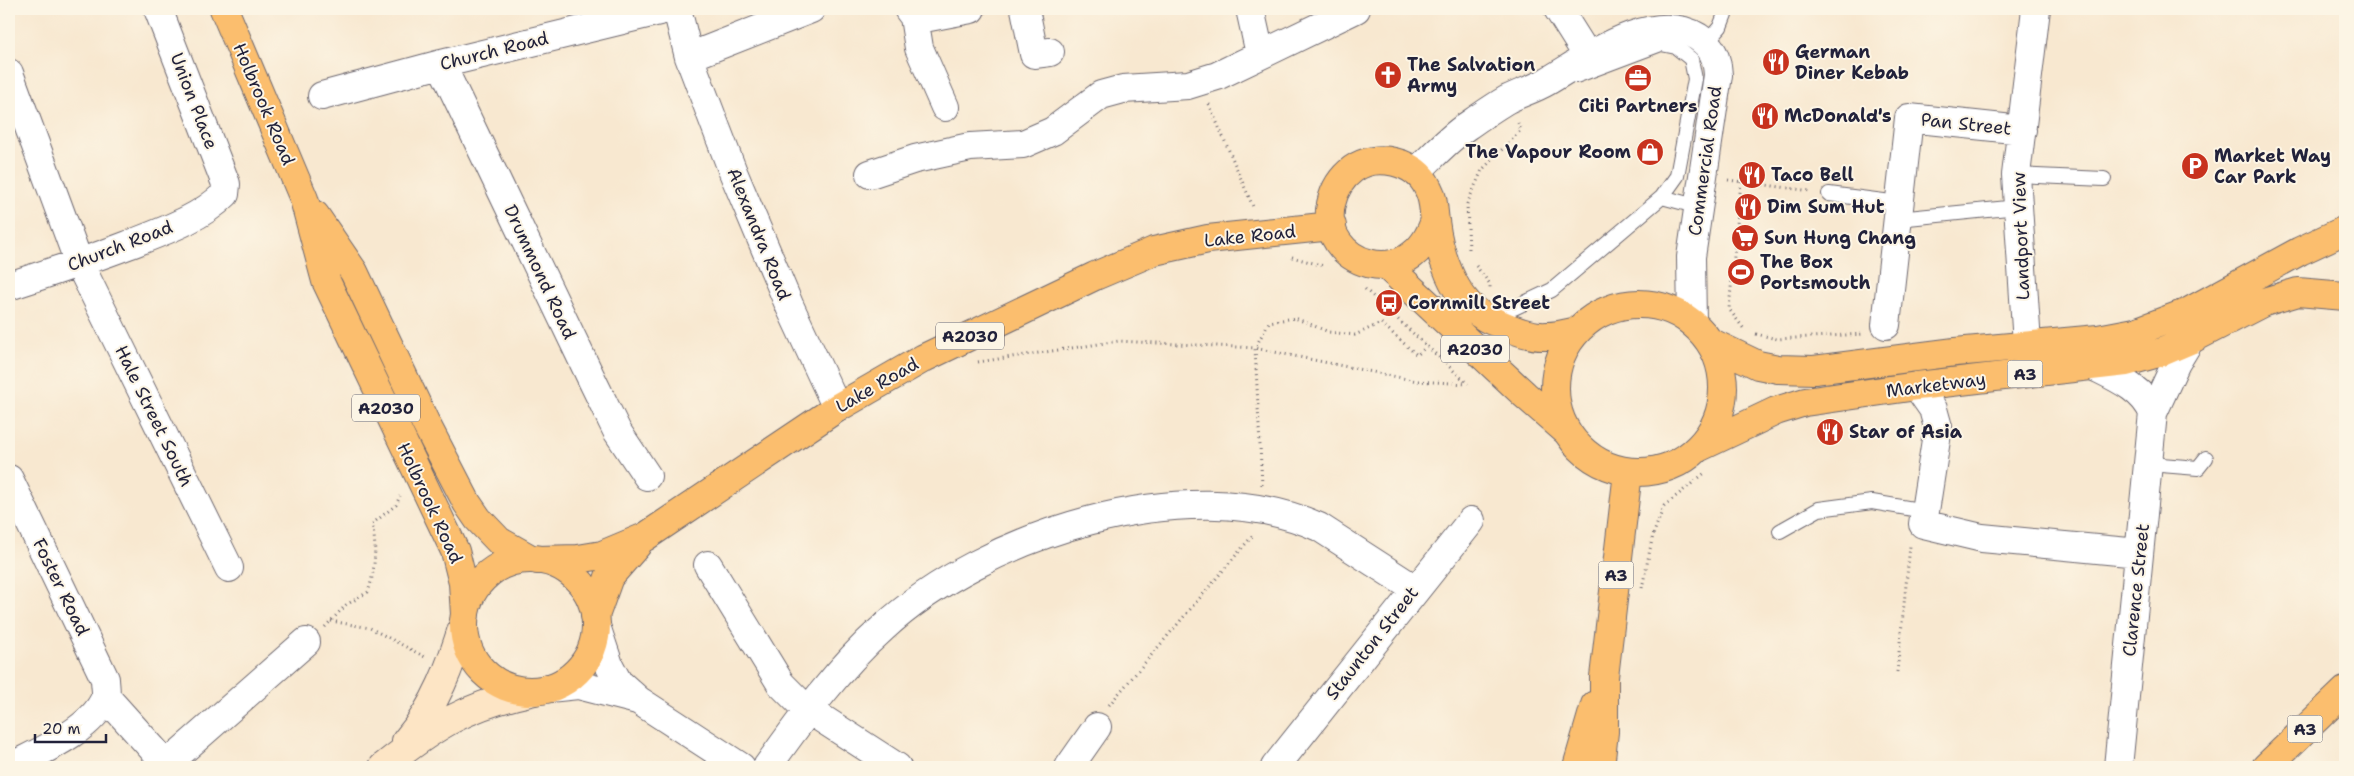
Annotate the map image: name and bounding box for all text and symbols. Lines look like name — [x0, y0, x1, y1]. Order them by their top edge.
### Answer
street label: Church Road — [437, 26, 551, 76]
street label: Holbrook Road — [227, 39, 301, 169]
place label: German Diner Kebab — [1795, 40, 1909, 85]
restaurant icon: German Diner Kebab — [1761, 47, 1791, 77]
street label: Union Place — [165, 49, 223, 153]
place label: The Salvation Army — [1407, 53, 1535, 98]
church icon: The Salvation Army — [1373, 60, 1403, 90]
office icon: Citi Partners — [1623, 63, 1653, 93]
street label: Commercial Road — [1683, 85, 1727, 237]
place label: Citi Partners — [1579, 94, 1697, 118]
restaurant icon: McDonald's — [1750, 101, 1780, 131]
place label: McDonald's — [1784, 104, 1891, 128]
street label: Pan Street — [1920, 107, 2013, 141]
shop icon: The Vapour Room — [1635, 137, 1665, 167]
place label: The Vapour Room — [1465, 140, 1632, 164]
place label: Market Way Car Park — [2214, 144, 2331, 189]
parking icon: Market Way Car Park — [2180, 151, 2210, 181]
restaurant icon: Taco Bell — [1737, 160, 1767, 190]
place label: Taco Bell — [1771, 163, 1854, 187]
street label: Alexandra Road — [721, 164, 797, 304]
street label: Landport View — [2007, 171, 2035, 301]
restaurant icon: Dim Sum Hut — [1733, 192, 1763, 222]
place label: Dim Sum Hut — [1767, 195, 1885, 219]
street label: Drummond Road — [498, 201, 582, 343]
street label: Church Road — [64, 215, 176, 277]
street label: Lake Road — [1203, 219, 1297, 253]
supermarket icon: Sun Hung Chang — [1730, 223, 1760, 253]
place label: Sun Hung Chang — [1764, 226, 1916, 250]
place label: The Box Portsmouth — [1760, 250, 1871, 295]
sports icon: The Box Portsmouth — [1726, 257, 1756, 287]
bus stop icon: Cornmill Street — [1374, 288, 1404, 318]
place label: Cornmill Street — [1408, 291, 1550, 315]
road number: A2030 — [936, 322, 1004, 350]
road number: A2030 — [1441, 336, 1509, 362]
street label: Hale Street South — [109, 341, 199, 491]
street label: Lake Road — [831, 352, 923, 418]
road number: A3 — [2008, 360, 2042, 388]
street label: Marketway — [1885, 367, 1987, 403]
road number: A2030 — [352, 394, 420, 422]
restaurant icon: Star of Asia — [1815, 417, 1845, 447]
place label: Star of Asia — [1849, 420, 1963, 444]
street label: Holbrook Road — [391, 439, 469, 567]
street label: Clarence Street — [2117, 522, 2155, 658]
street label: Foster Road — [27, 534, 95, 640]
road number: A3 — [1598, 562, 1634, 588]
street label: Staunton Street — [1320, 581, 1424, 705]
scale bar — [35, 711, 106, 743]
road number: A3 — [2288, 716, 2322, 742]
text: 20 m — [42, 719, 81, 739]

